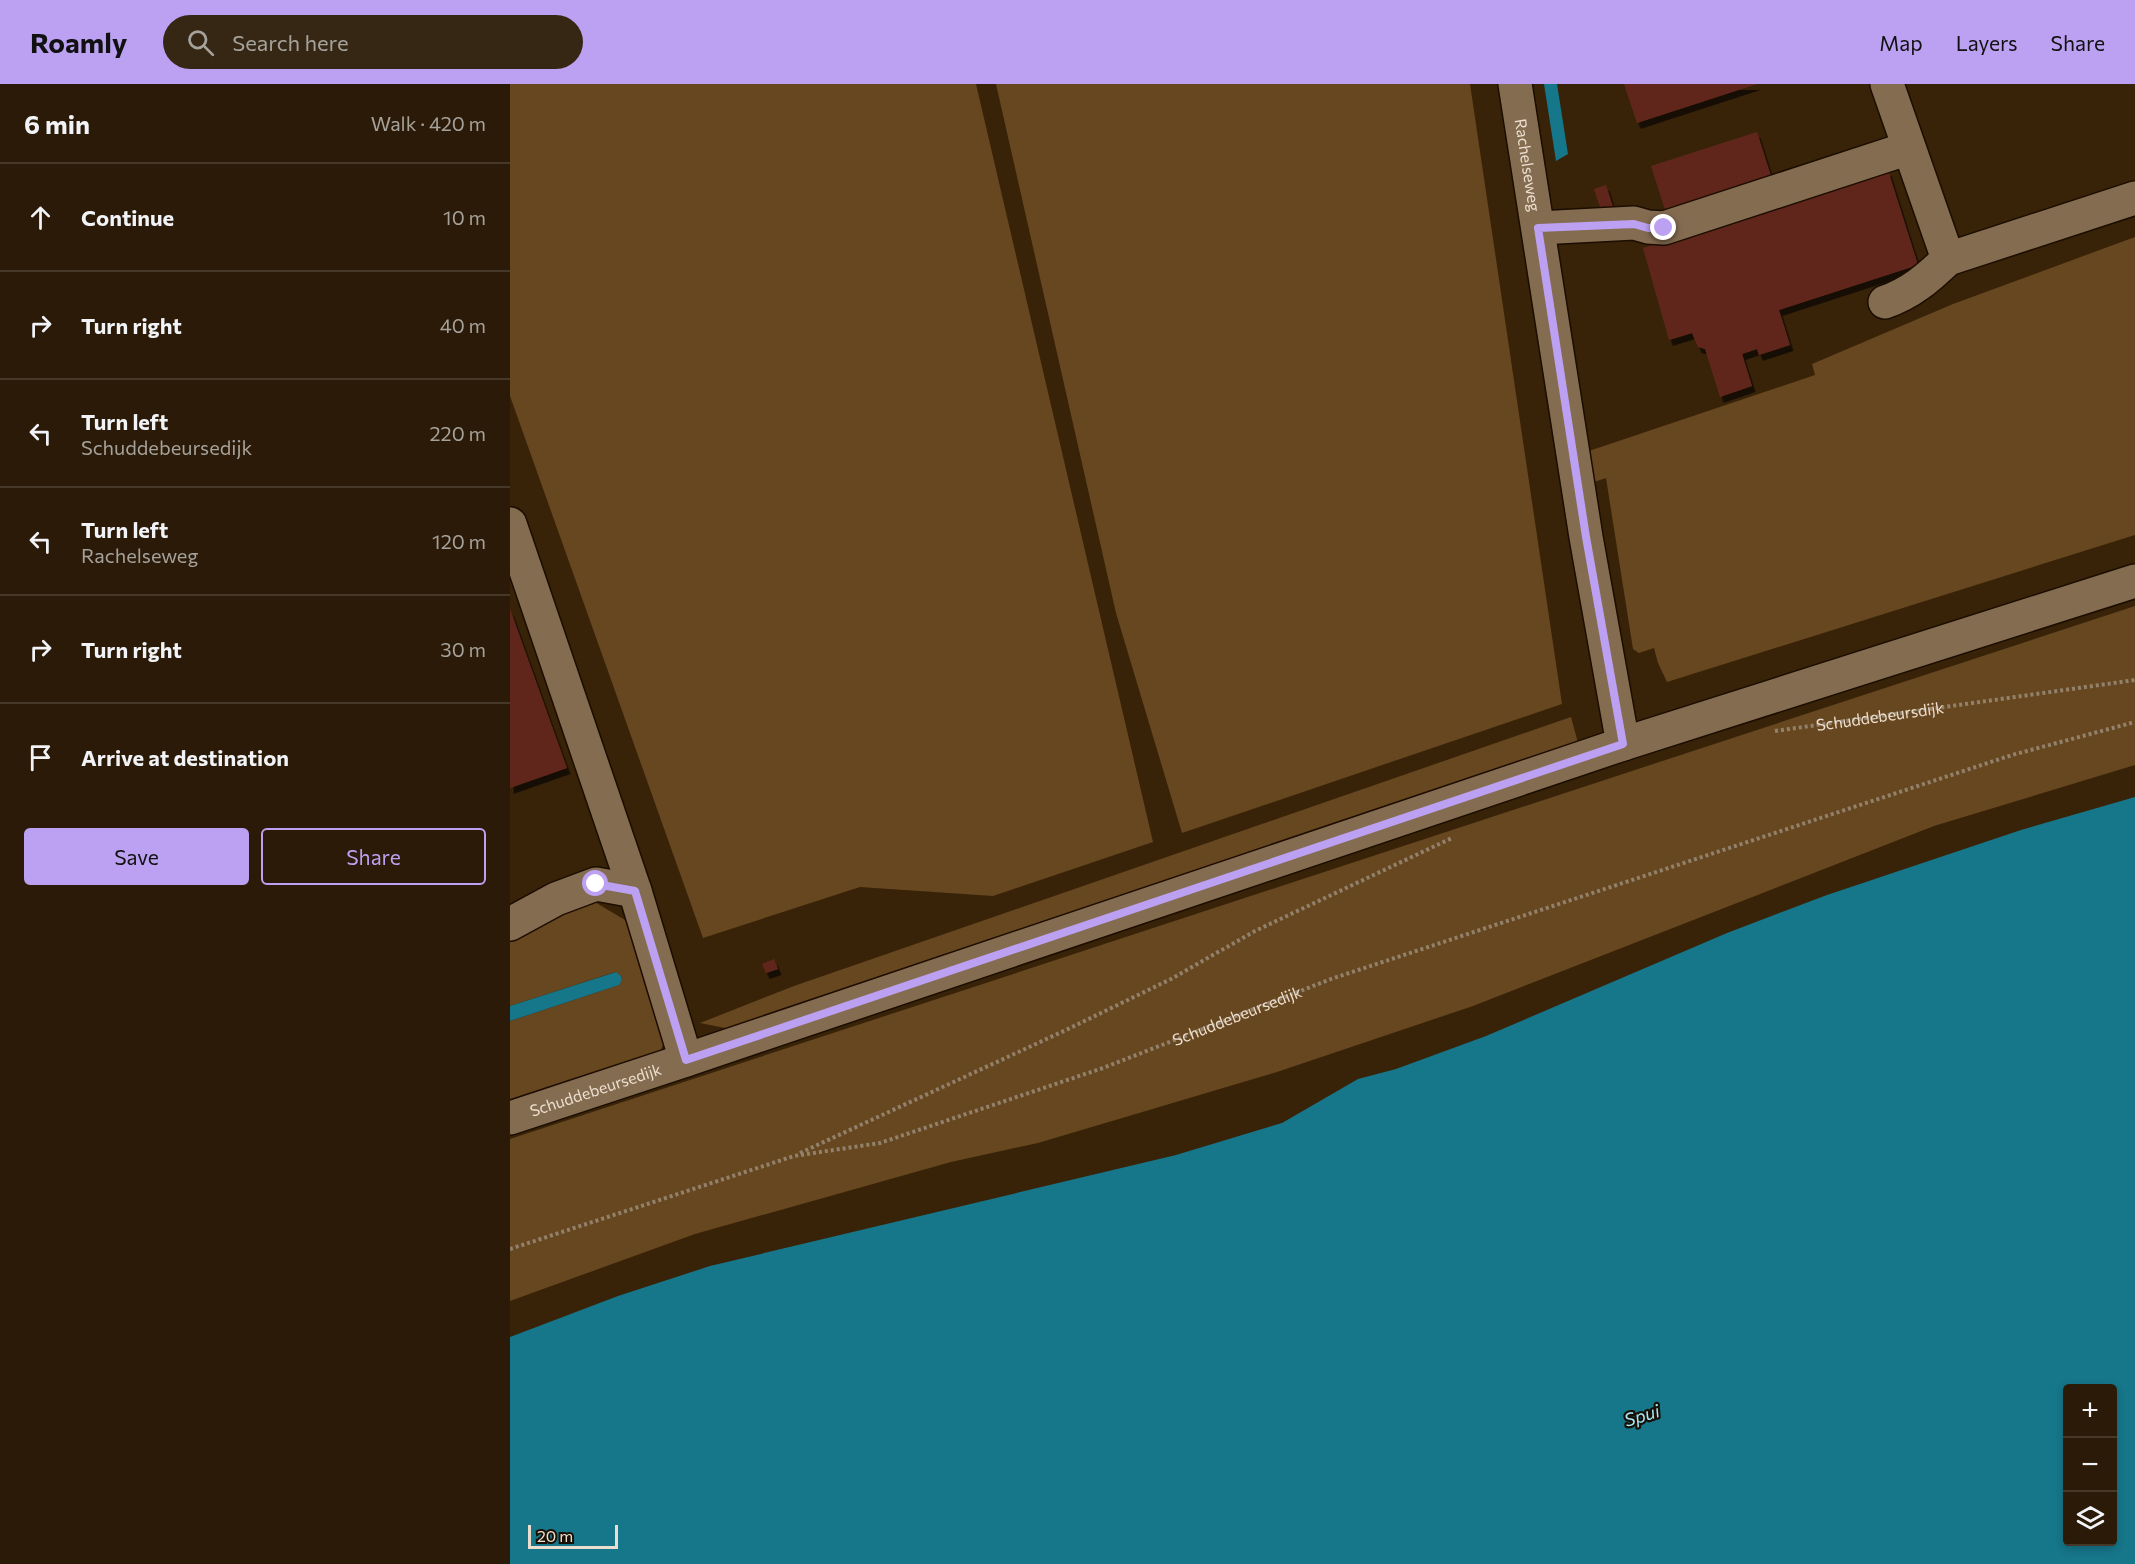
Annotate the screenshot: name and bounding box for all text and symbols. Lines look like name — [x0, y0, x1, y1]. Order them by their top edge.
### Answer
search box — [163, 15, 583, 69]
text: Roamly — [30, 25, 127, 59]
icon: search — [184, 26, 217, 59]
text: Search here — [232, 29, 349, 56]
text: Map — [1879, 30, 1923, 55]
text: Layers — [1956, 30, 2018, 55]
text: Share — [2051, 30, 2105, 55]
text: 6 min — [24, 108, 90, 139]
text: Walk · 420 m — [371, 111, 486, 135]
street label: Rachelseweg — [1512, 117, 1545, 213]
icon: ahead — [24, 201, 57, 234]
text: Continue — [81, 204, 174, 231]
text: 10 m — [443, 205, 486, 229]
route end — [1650, 214, 1676, 240]
icon: right — [24, 309, 57, 342]
text: Turn right — [81, 312, 182, 339]
text: 40 m — [440, 313, 486, 337]
text: Turn left — [81, 408, 168, 435]
icon: left — [24, 417, 57, 450]
text: 220 m — [430, 421, 486, 445]
text: Schuddebeursedijk — [81, 435, 252, 459]
text: Turn left — [81, 516, 168, 543]
icon: left — [24, 525, 57, 558]
text: 120 m — [432, 529, 486, 553]
text: Rachelseweg — [81, 543, 198, 567]
icon: right — [24, 633, 57, 666]
text: Turn right — [81, 636, 182, 663]
text: 30 m — [440, 637, 486, 661]
street label: Schuddebeursdijk — [1815, 697, 1945, 734]
icon: arrive — [24, 741, 57, 774]
text: Arrive at destination — [81, 744, 289, 771]
button: Save — [24, 828, 249, 885]
button: Share — [261, 828, 486, 885]
route start — [582, 870, 608, 896]
street label: Schuddebeursedijk — [1169, 981, 1305, 1049]
street label: Schuddebeursedijk — [527, 1059, 664, 1120]
map controls — [2063, 1384, 2117, 1546]
button: + — [2063, 1384, 2117, 1438]
water label: Spui — [1621, 1399, 1663, 1431]
button: − — [2063, 1438, 2117, 1492]
button: layers — [2063, 1492, 2117, 1546]
scale bar — [528, 1522, 618, 1550]
text: 20 m — [537, 1526, 573, 1545]

